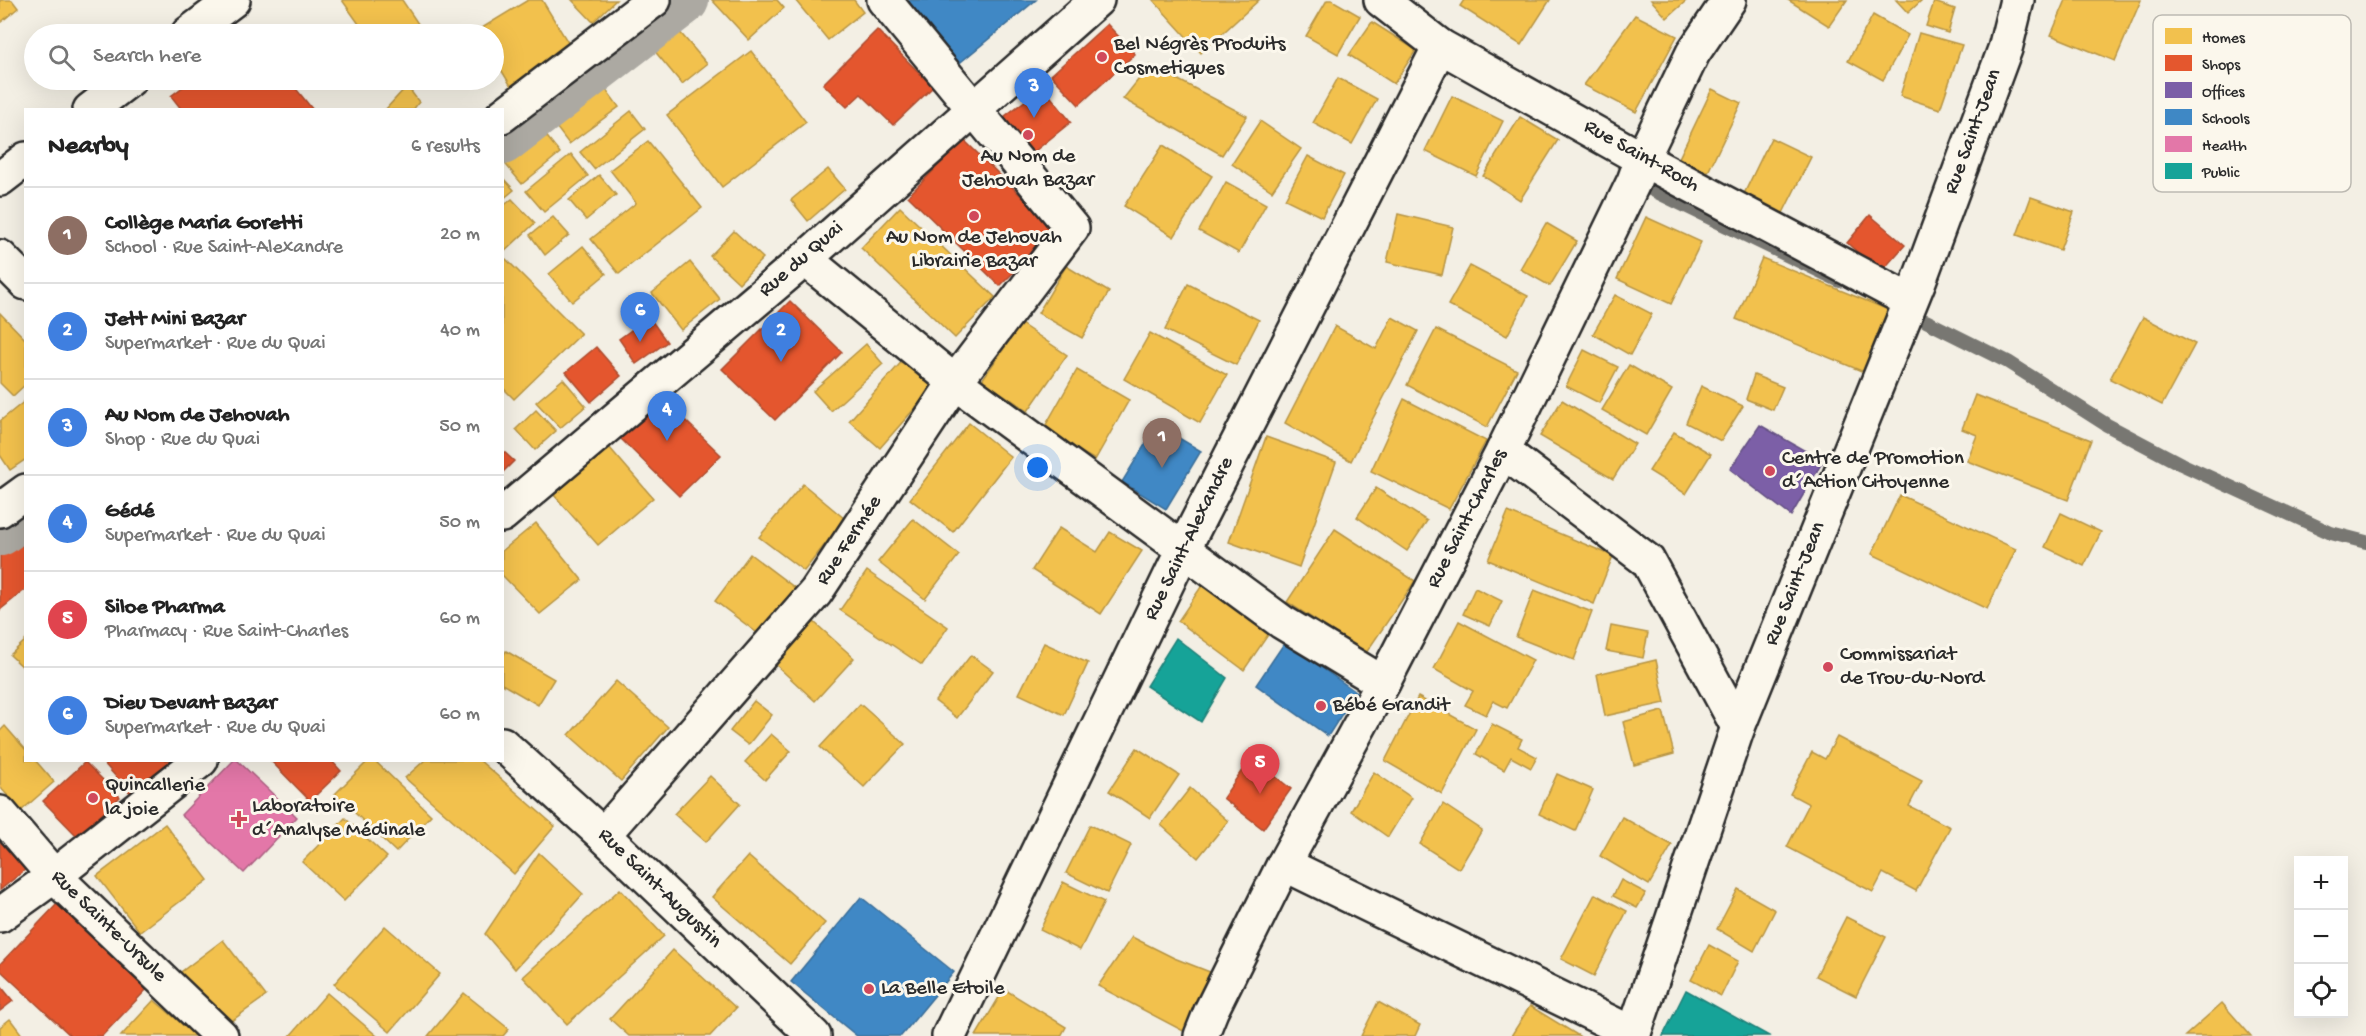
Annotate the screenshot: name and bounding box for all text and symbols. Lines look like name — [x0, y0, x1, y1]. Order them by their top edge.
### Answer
legend — [2153, 15, 2351, 192]
search box — [24, 24, 504, 90]
text: Homes — [2202, 30, 2246, 49]
place label: Bel Négrès Produits Cosmetiques — [1113, 33, 1287, 82]
icon: search — [45, 41, 78, 74]
text: Search here — [93, 44, 201, 70]
marker: Bel Négrès Produits Cosmetiques — [1095, 50, 1109, 64]
text: Shops — [2202, 57, 2241, 76]
street label: Rue Saint-Jean — [1940, 66, 2008, 198]
pin: 3 — [1014, 68, 1054, 118]
text: Offices — [2202, 84, 2246, 103]
text: Schools — [2202, 111, 2251, 130]
street label: Rue Saint-Roch — [1579, 115, 1703, 199]
marker: Au Nom de Jehovah Bazar — [1021, 128, 1035, 142]
text: Nearby — [48, 132, 129, 163]
text: 6 results — [411, 136, 480, 159]
text: Health — [2202, 138, 2247, 157]
place label: Au Nom de Jehovah Bazar — [962, 145, 1096, 194]
text: Public — [2201, 165, 2240, 184]
marker: Au Nom de Jehovah Librairie Bazar — [967, 209, 981, 223]
text: Collège Maria Goretti — [105, 211, 303, 237]
street label: Rue du Quai — [755, 216, 849, 304]
text: 1 — [63, 224, 72, 247]
text: 20 m — [440, 224, 480, 247]
place label: Au Nom de Jehovah Librairie Bazar — [886, 226, 1062, 275]
text: School · Rue Saint-Alexandre — [105, 237, 343, 260]
pin: 6 — [620, 292, 660, 342]
text: Jett Mini Bazar — [105, 307, 245, 333]
pin: 2 — [762, 312, 800, 362]
text: 2 — [63, 320, 72, 343]
text: 40 m — [440, 320, 480, 343]
text: Supermarket · Rue du Quai — [105, 333, 325, 356]
pin: 4 — [648, 392, 686, 441]
text: Au Nom de Jehovah — [105, 403, 290, 429]
text: 3 — [62, 416, 73, 439]
text: 50 m — [439, 416, 480, 439]
pin: 1 — [1142, 418, 1182, 468]
text: Shop · Rue du Quai — [105, 429, 260, 452]
street label: Rue Saint-Charles — [1422, 444, 1514, 593]
place label: Centre de Promotion d´Action Citoyenne — [1782, 447, 1964, 496]
street label: Rue Saint-Alexandre — [1140, 452, 1241, 625]
your location — [1023, 453, 1052, 482]
marker: Centre de Promotion d´Action Citoyenne — [1763, 464, 1777, 478]
street label: Rue Fermée — [812, 490, 889, 591]
text: Gédé — [105, 499, 154, 525]
text: 4 — [63, 512, 72, 535]
text: 50 m — [439, 512, 480, 535]
street label: Rue Saint-Jean — [1760, 518, 1832, 650]
text: Supermarket · Rue du Quai — [105, 525, 325, 548]
text: Siloe Pharma — [105, 595, 225, 621]
text: 5 — [62, 608, 73, 631]
text: 60 m — [440, 608, 480, 631]
text: Pharmacy · Rue Saint-Charles — [105, 621, 348, 644]
place label: Commissariat de Trou-du-Nord — [1840, 643, 1986, 692]
marker: Commissariat de Trou-du-Nord — [1821, 660, 1835, 674]
text: Dieu Devant Bazar — [105, 691, 276, 717]
place label: Bébé Grandit — [1332, 694, 1452, 719]
marker: Bébé Grandit — [1314, 699, 1328, 713]
text: 6 — [62, 704, 73, 727]
text: 60 m — [440, 704, 480, 727]
text: Supermarket · Rue du Quai — [105, 717, 325, 740]
pin: 5 — [1240, 744, 1280, 794]
place label: Quincallerie la joie — [105, 774, 206, 823]
marker: Quincallerie la joie — [86, 791, 100, 805]
place label: Laboratoire d´Analyse Médinale — [252, 795, 426, 844]
marker: Laboratoire d´Analyse Médinale — [230, 810, 248, 828]
street label: Rue Saint-Augustin — [592, 824, 726, 954]
map controls — [2294, 856, 2348, 1018]
button: + — [2294, 856, 2348, 910]
street label: Rue Sainte-Ursule — [45, 865, 172, 989]
button: − — [2294, 910, 2348, 964]
button: locate — [2294, 964, 2348, 1018]
place label: La Belle Etoile — [881, 977, 1006, 1002]
marker: La Belle Etoile — [862, 982, 876, 996]

